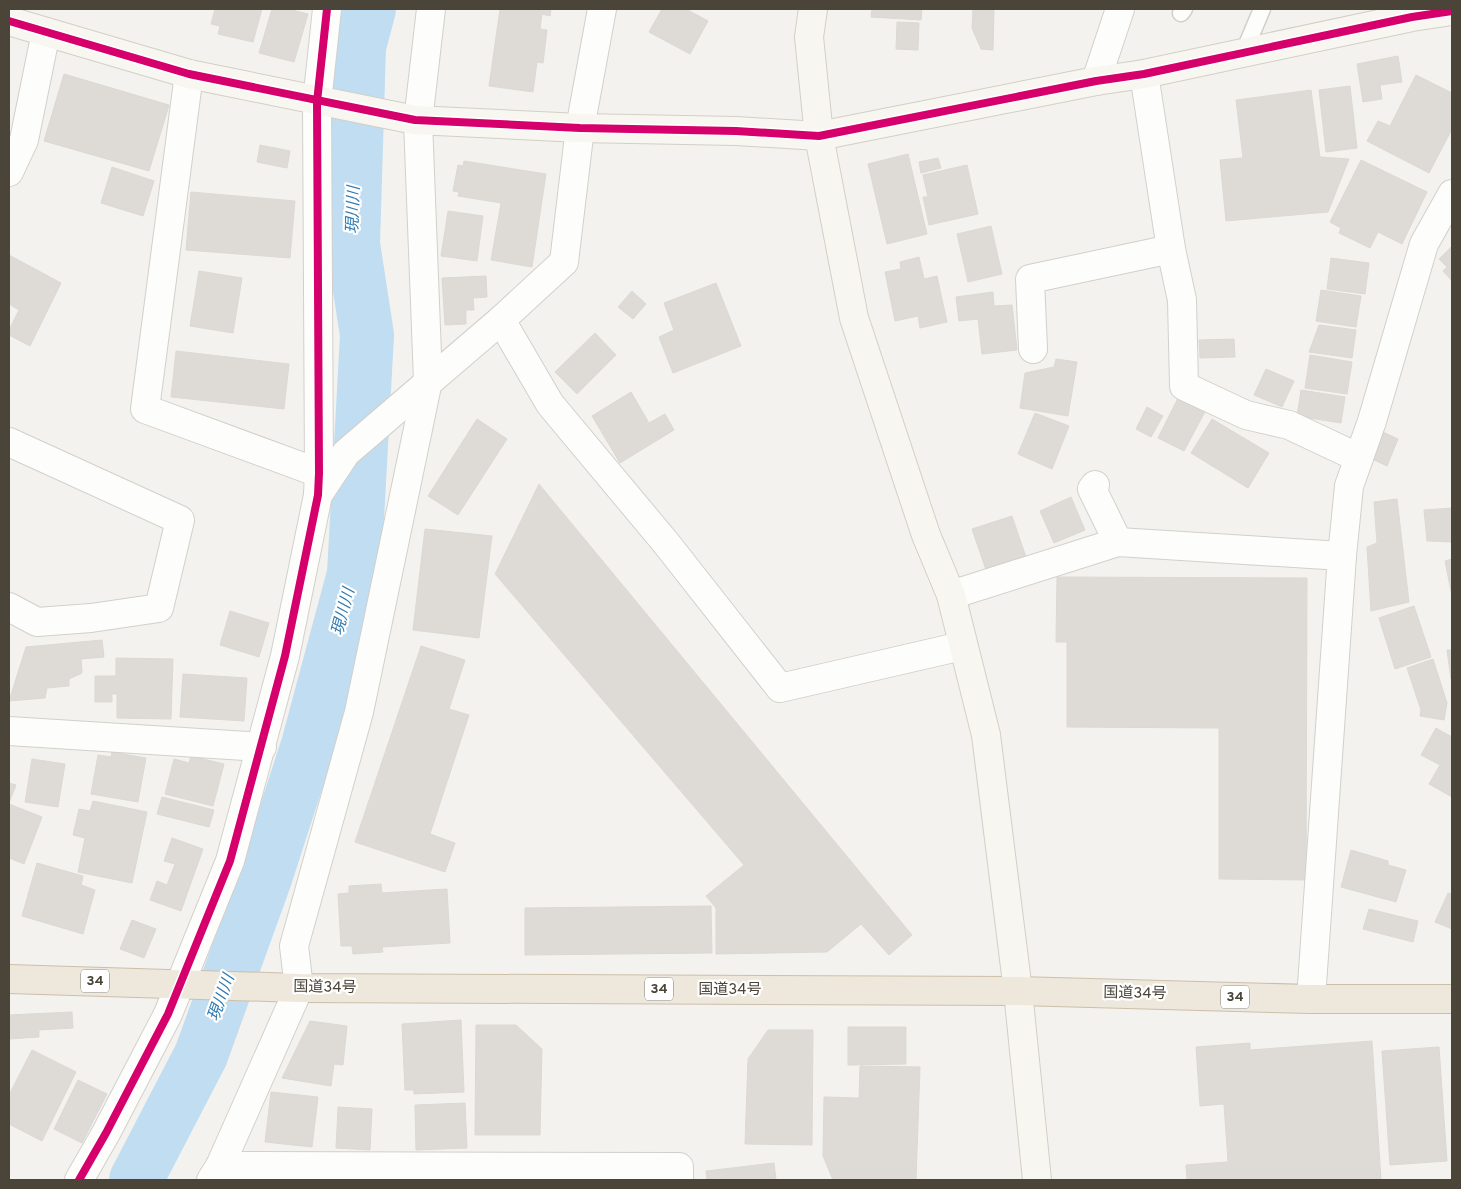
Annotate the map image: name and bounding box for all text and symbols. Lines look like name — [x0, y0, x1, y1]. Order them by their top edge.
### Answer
water label: 現川川 — [343, 184, 365, 234]
water label: 現川川 — [328, 584, 360, 638]
road number: 34 — [81, 969, 109, 992]
water label: 現川川 — [204, 970, 240, 1024]
street label: 国道34号 — [293, 978, 357, 998]
road number: 34 — [645, 978, 673, 1001]
street label: 国道34号 — [698, 981, 762, 1000]
street label: 国道34号 — [1103, 984, 1167, 1004]
road number: 34 — [1221, 986, 1249, 1009]

